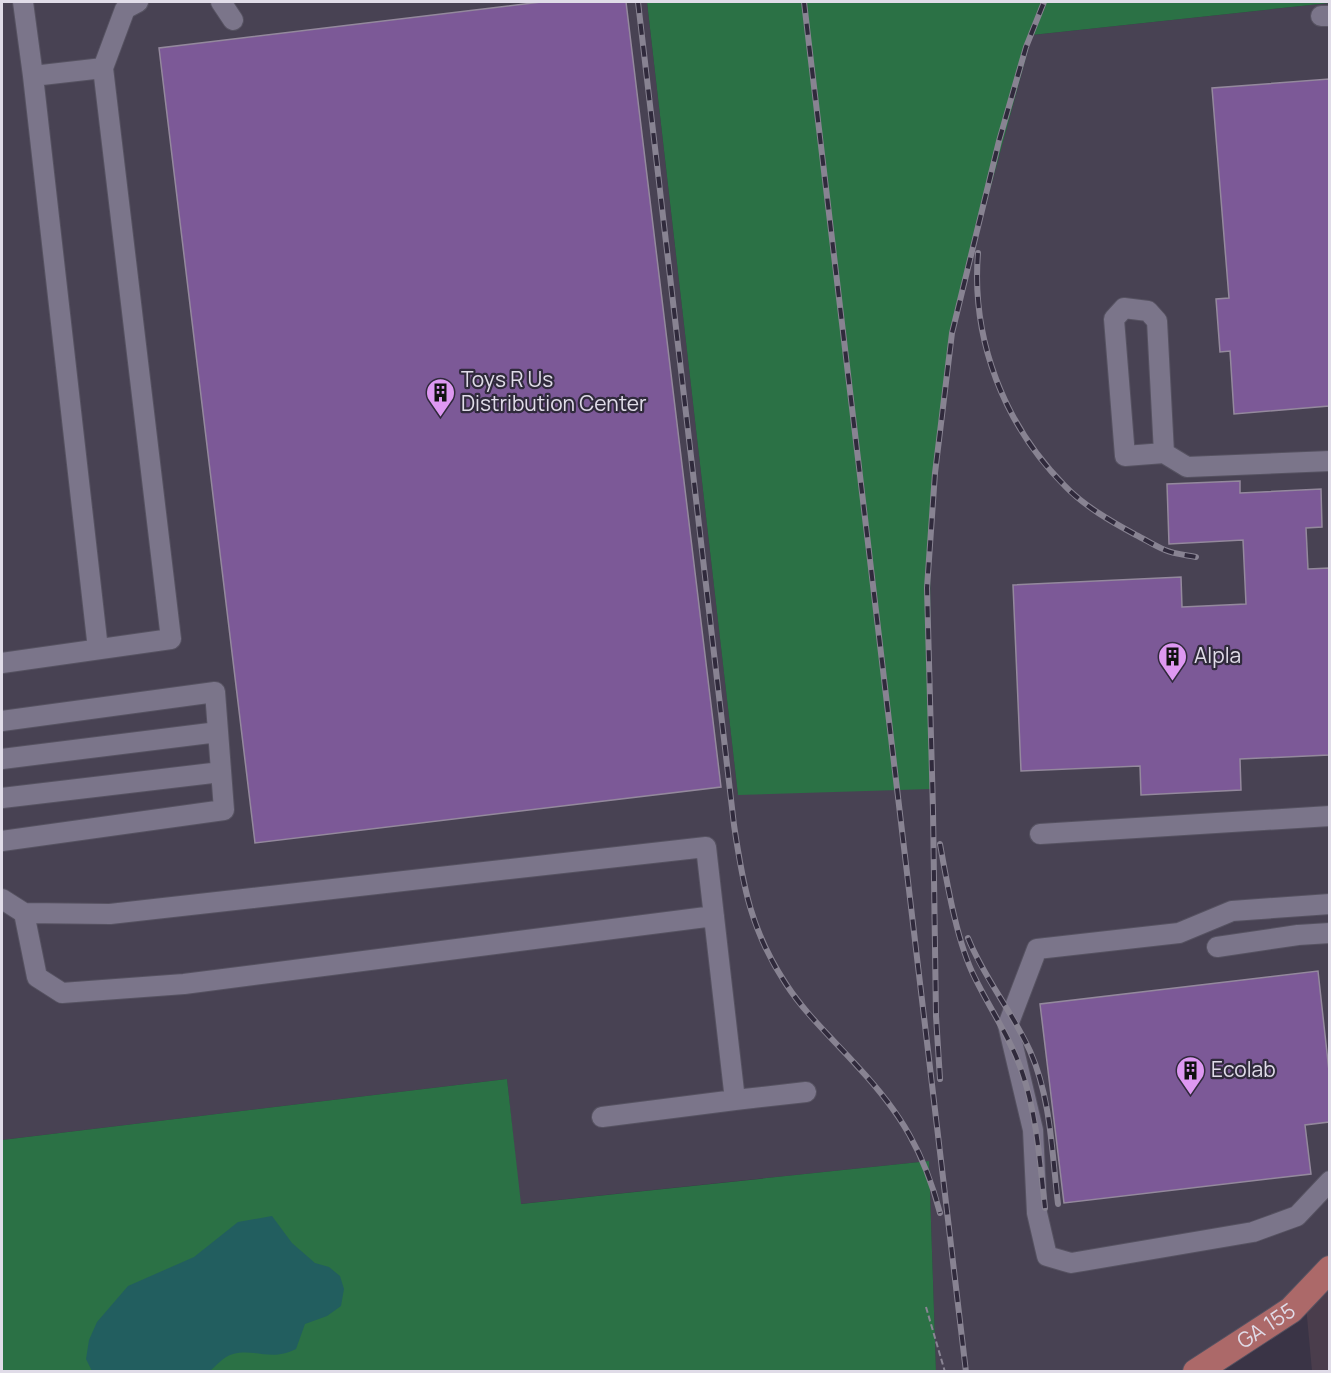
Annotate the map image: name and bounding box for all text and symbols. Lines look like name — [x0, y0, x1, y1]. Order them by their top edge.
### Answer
place label: Toys R Us Distribution Center — [461, 365, 647, 417]
building icon: Toys R Us Distribution Center — [424, 376, 456, 418]
building icon: Alpla — [1157, 640, 1189, 682]
place label: Alpla — [1194, 641, 1241, 669]
building icon: Ecolab — [1174, 1054, 1206, 1096]
place label: Ecolab — [1211, 1055, 1276, 1083]
street label: GA 155 — [1231, 1296, 1300, 1355]

